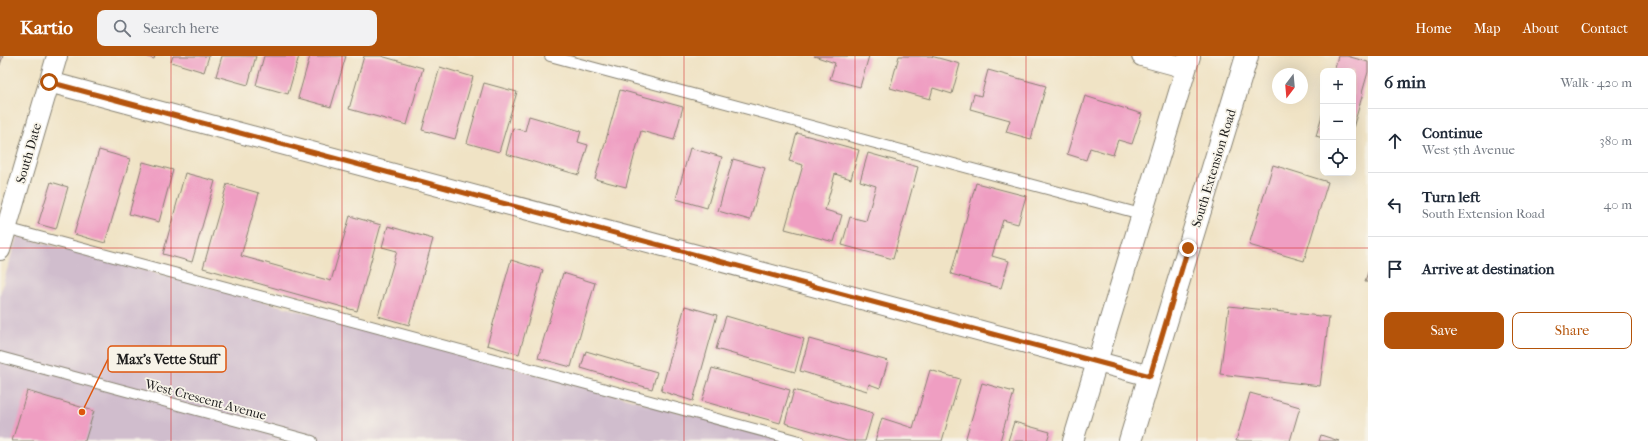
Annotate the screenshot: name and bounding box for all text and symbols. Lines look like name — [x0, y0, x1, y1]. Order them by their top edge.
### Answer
search box — [97, 10, 377, 46]
text: Kartio — [20, 17, 73, 39]
icon: search — [111, 17, 133, 39]
text: Search here — [143, 19, 219, 37]
text: Home — [1415, 20, 1452, 37]
text: Map — [1474, 20, 1501, 37]
text: About — [1523, 20, 1559, 37]
text: Contact — [1581, 20, 1628, 37]
north arrow — [1272, 68, 1308, 104]
map controls — [1320, 68, 1356, 176]
button: + — [1320, 68, 1356, 104]
text: 6 min — [1384, 72, 1426, 92]
route start — [40, 73, 58, 91]
text: Walk · 420 m — [1560, 75, 1632, 90]
button: − — [1320, 104, 1356, 140]
street label: South Extension Road — [1188, 106, 1239, 229]
street label: South Date — [13, 121, 44, 185]
text: Continue — [1422, 124, 1482, 142]
icon: ahead — [1384, 130, 1406, 152]
text: 380 m — [1599, 133, 1632, 148]
button: locate — [1320, 140, 1356, 176]
text: West 5th Avenue — [1422, 142, 1515, 157]
text: Turn left — [1422, 188, 1480, 206]
icon: left — [1384, 194, 1406, 216]
text: 40 m — [1604, 197, 1632, 212]
text: South Extension Road — [1422, 206, 1545, 221]
route end — [1179, 239, 1197, 257]
icon: arrive — [1384, 258, 1406, 280]
text: Arrive at destination — [1422, 260, 1554, 278]
button: Save — [1384, 312, 1504, 349]
button: Share — [1512, 312, 1632, 349]
callout: Max's Vette Stuff — [108, 346, 226, 372]
text: Max's Vette Stuff — [115, 351, 221, 368]
street label: West Crescent Avenue — [143, 376, 269, 423]

